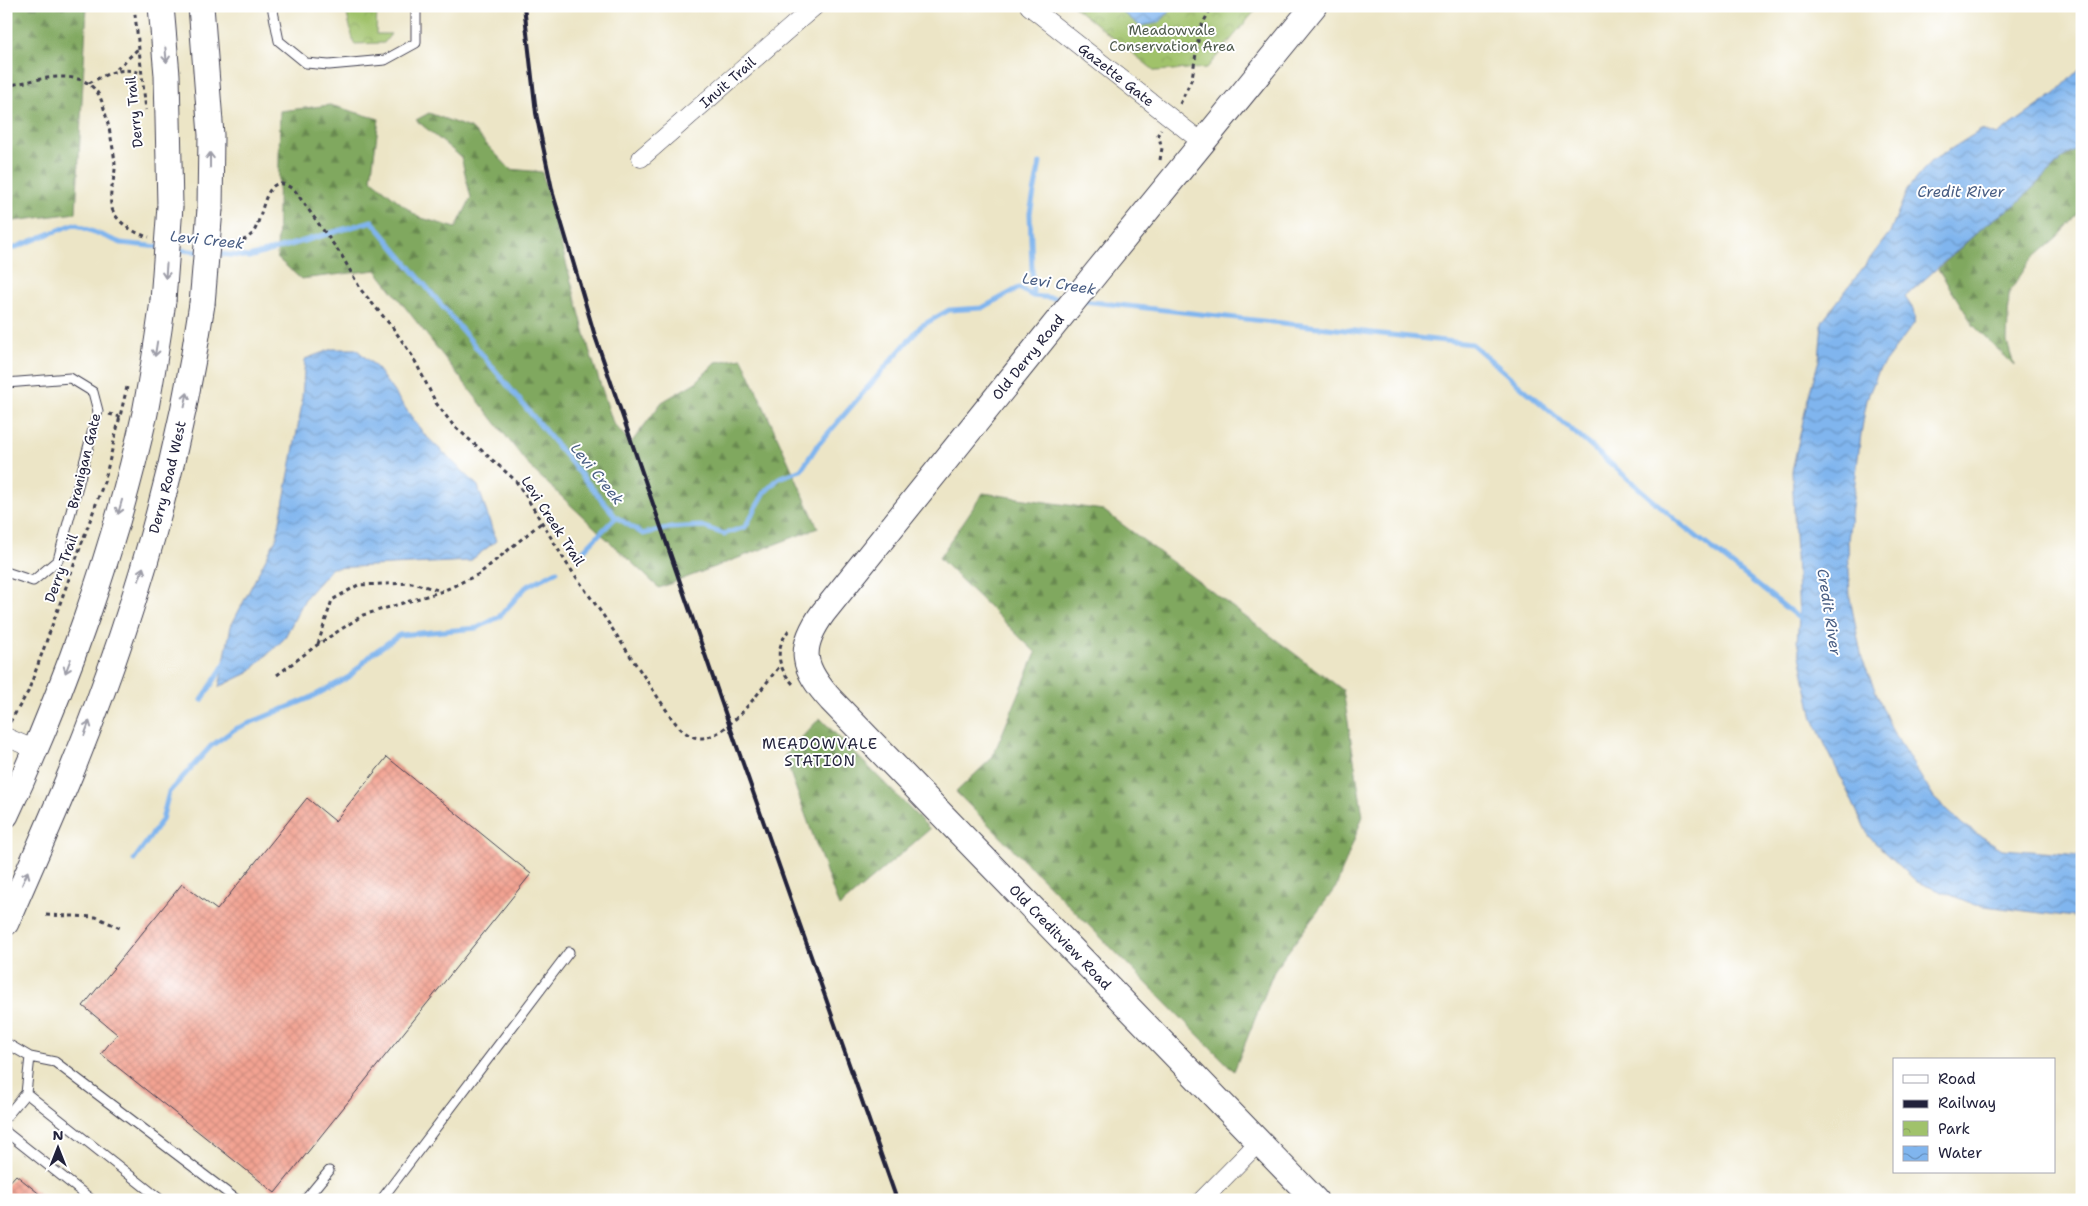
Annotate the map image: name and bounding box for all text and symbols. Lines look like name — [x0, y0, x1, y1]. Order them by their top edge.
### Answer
park label: Meadowvale Conservation Area — [1109, 21, 1235, 55]
street label: Gazette Gate — [1074, 39, 1158, 110]
one-way arrow — [161, 46, 170, 62]
street label: Inuit Trail — [696, 53, 760, 112]
street label: Derry Trail — [121, 75, 147, 149]
one-way arrow — [205, 152, 215, 168]
water label: Credit River — [1917, 182, 2006, 202]
water label: Levi Creek — [169, 226, 245, 254]
one-way arrow — [161, 263, 170, 279]
water label: Levi Creek — [1021, 268, 1098, 300]
street label: Old Derry Road — [988, 310, 1068, 403]
one-way arrow — [151, 340, 161, 356]
one-way arrow — [182, 393, 192, 409]
street label: Branigan Gate — [63, 411, 105, 511]
street label: Derry Road West — [145, 419, 190, 535]
water label: Levi Creek — [566, 439, 628, 509]
street label: Levi Creek Trail — [517, 473, 589, 570]
one-way arrow — [114, 499, 124, 515]
street label: Derry Trail — [40, 530, 82, 605]
one-way arrow — [136, 567, 146, 583]
water label: Credit River — [1812, 567, 1846, 658]
one-way arrow — [63, 658, 72, 673]
one-way arrow — [83, 720, 92, 736]
district label: MEADOWVALE STATION — [762, 734, 878, 771]
one-way arrow — [21, 871, 31, 886]
street label: Old Creditview Road — [1005, 881, 1115, 993]
legend — [1893, 1058, 2056, 1174]
text: Road — [1938, 1069, 1976, 1089]
text: Railway — [1938, 1093, 1996, 1113]
text: Park — [1938, 1119, 1970, 1139]
north arrow — [32, 1124, 82, 1174]
text: N — [52, 1126, 64, 1144]
text: Water — [1938, 1143, 1982, 1163]

